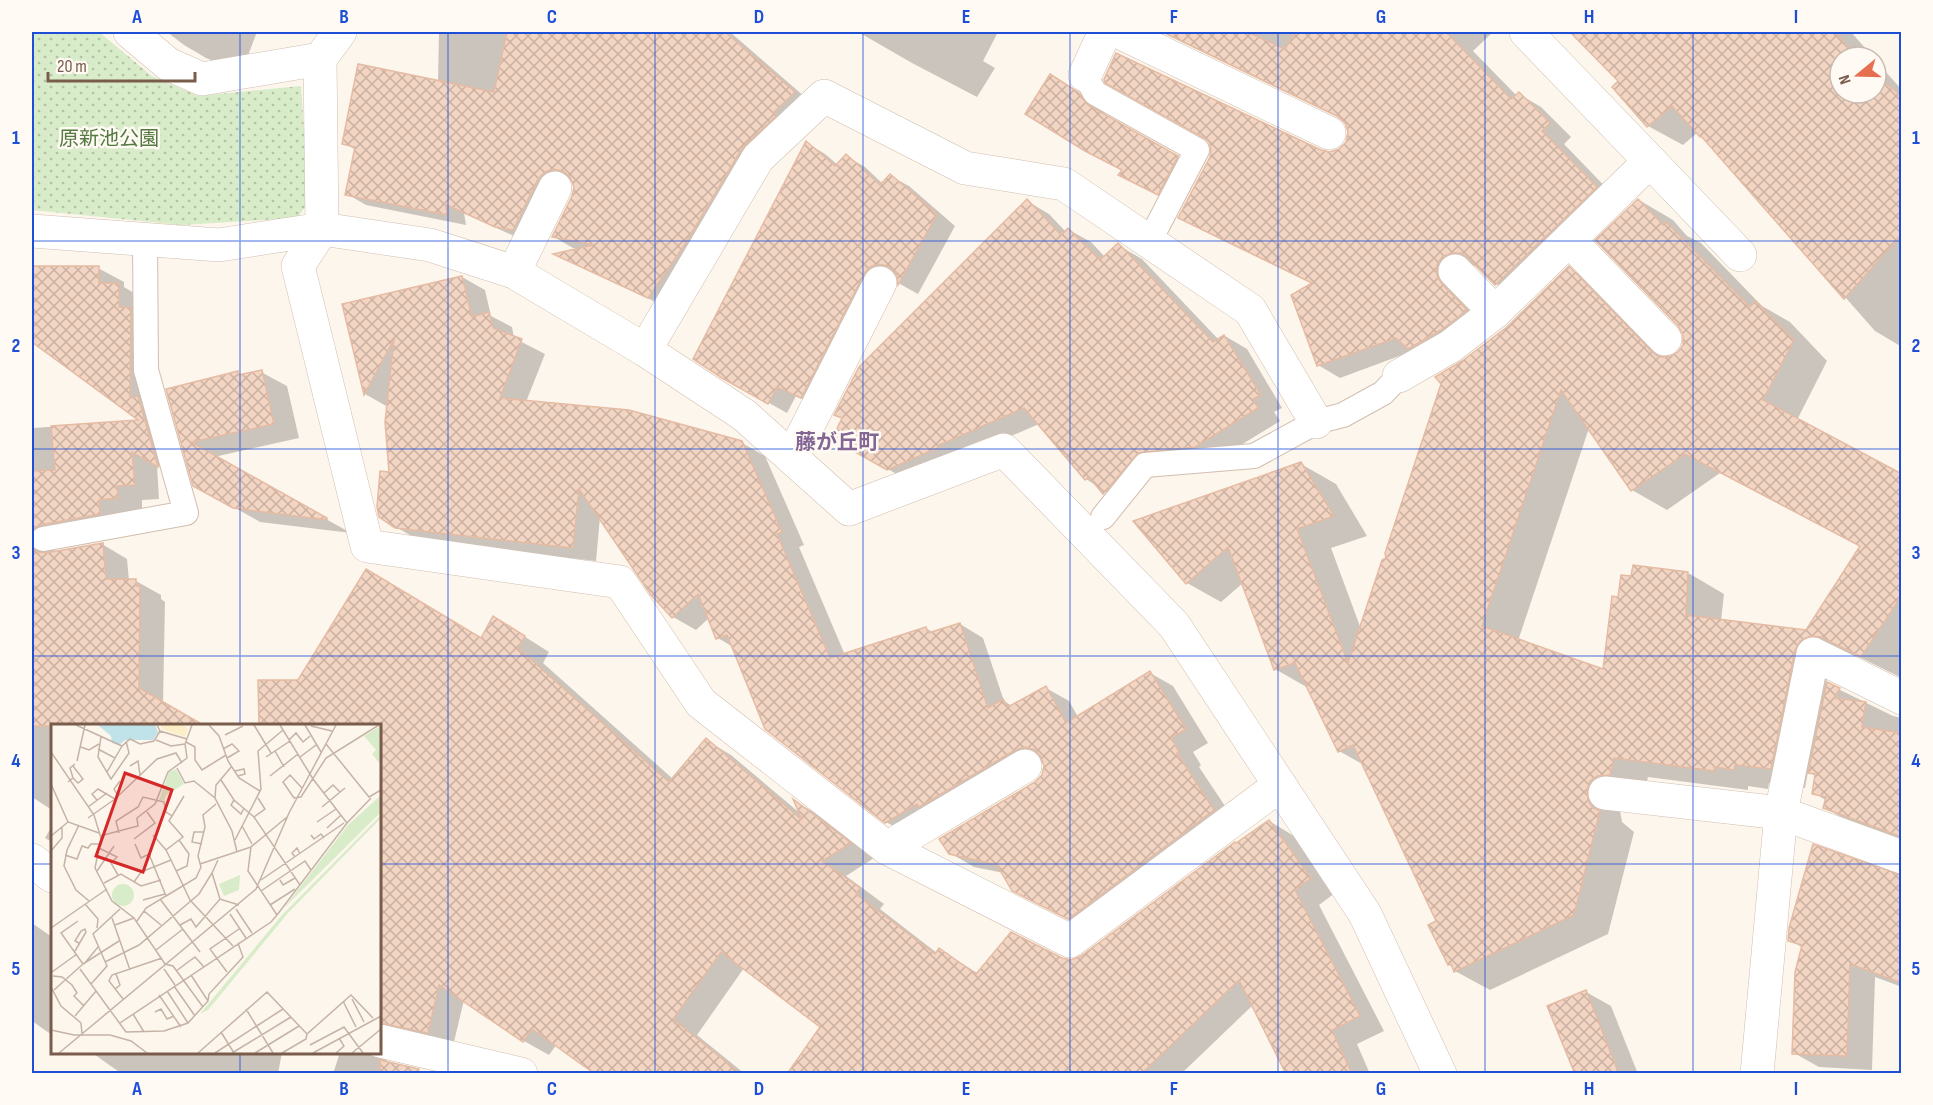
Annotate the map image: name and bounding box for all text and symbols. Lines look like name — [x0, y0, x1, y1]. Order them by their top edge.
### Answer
text: A — [131, 5, 142, 29]
text: B — [339, 5, 349, 29]
text: C — [547, 5, 557, 29]
text: D — [754, 5, 764, 29]
text: E — [962, 5, 970, 29]
text: F — [1170, 5, 1178, 29]
text: G — [1376, 5, 1386, 29]
text: H — [1584, 5, 1594, 29]
text: I — [1794, 5, 1798, 29]
scale bar — [48, 45, 195, 83]
north arrow — [1828, 45, 1888, 105]
text: 20 m — [57, 56, 87, 77]
text: N — [1835, 72, 1856, 87]
text: 1 — [12, 126, 20, 150]
text: 1 — [1912, 126, 1920, 150]
park label: 原新池公園 — [59, 127, 159, 151]
text: 2 — [12, 334, 20, 358]
text: 2 — [1912, 334, 1920, 358]
district label: 藤が丘町 — [795, 430, 879, 455]
text: 3 — [12, 541, 21, 565]
text: 3 — [1912, 541, 1921, 565]
inset map — [51, 724, 381, 1054]
text: 4 — [11, 749, 21, 773]
text: 4 — [1911, 749, 1921, 773]
text: 5 — [12, 957, 21, 981]
text: 5 — [1912, 957, 1921, 981]
text: A — [131, 1077, 142, 1101]
text: B — [339, 1077, 349, 1101]
text: C — [547, 1077, 557, 1101]
text: D — [754, 1077, 764, 1101]
text: E — [962, 1077, 970, 1101]
text: F — [1170, 1077, 1178, 1101]
text: G — [1376, 1077, 1386, 1101]
text: H — [1584, 1077, 1594, 1101]
text: I — [1794, 1077, 1798, 1101]

